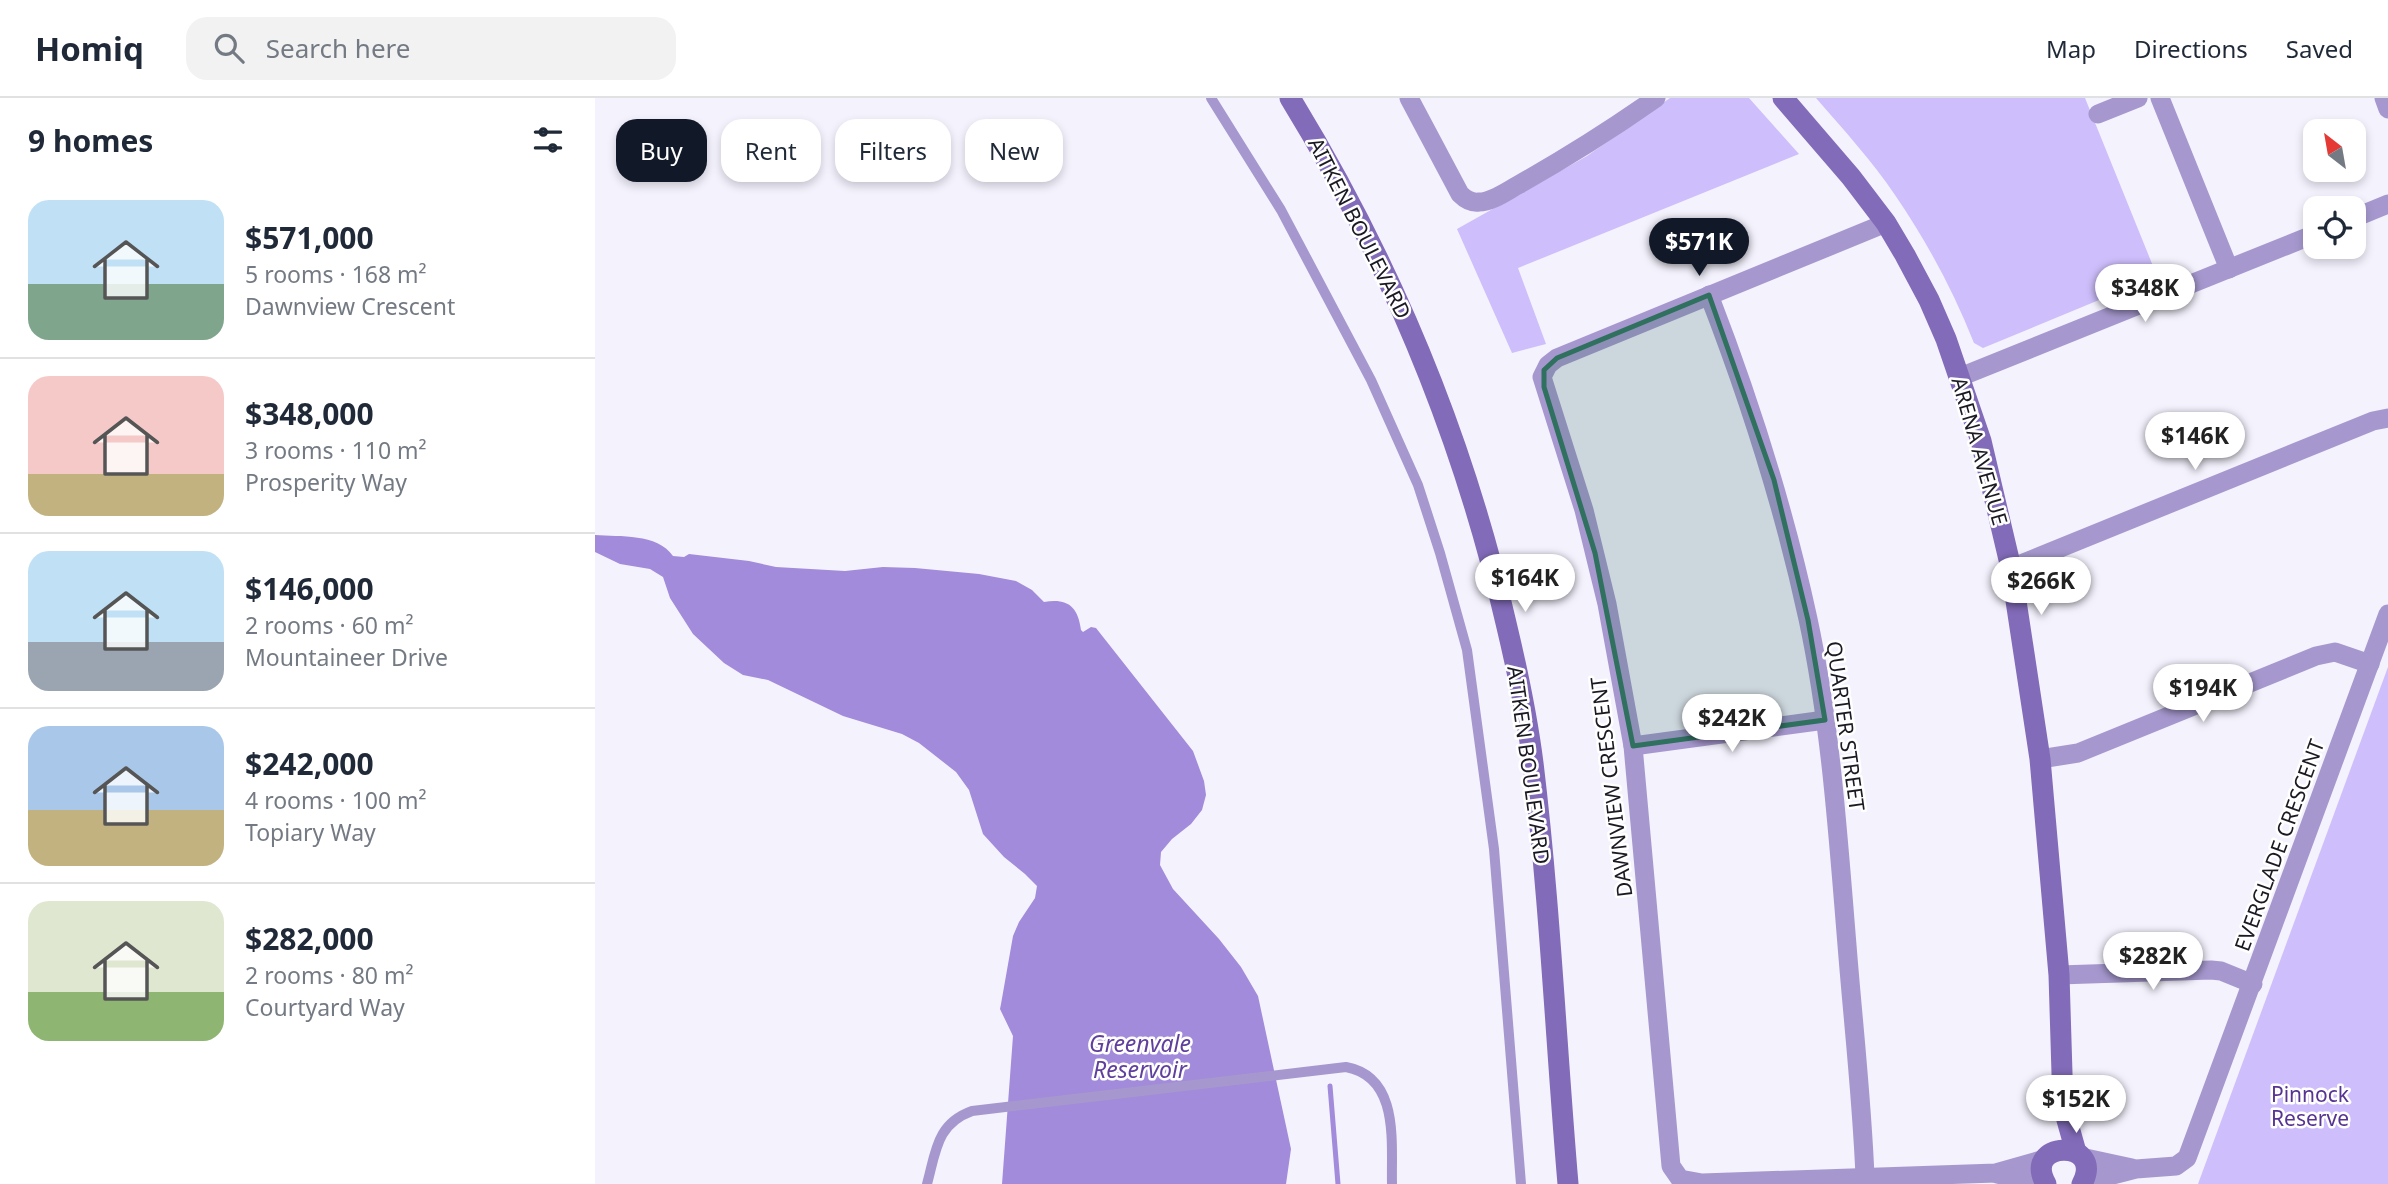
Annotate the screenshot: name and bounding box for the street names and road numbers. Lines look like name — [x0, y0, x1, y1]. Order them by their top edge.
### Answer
street label: AITKEN BOULEVARD — [1302, 133, 1418, 323]
street label: ARENA AVENUE — [1945, 374, 2015, 528]
street label: QUARTER STREET — [1820, 639, 1872, 813]
street label: AITKEN BOULEVARD — [1501, 664, 1557, 866]
street label: DAWNVIEW CRESCENT — [1584, 675, 1638, 899]
street label: EVERGLADE CRESCENT — [2228, 735, 2330, 955]

